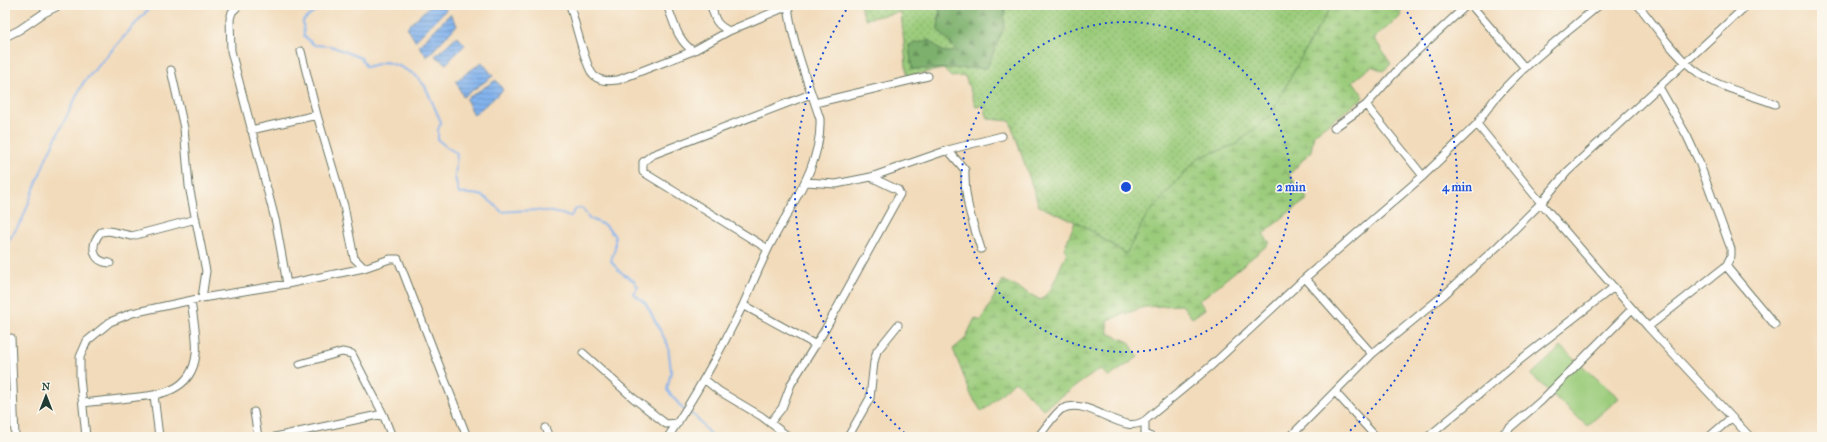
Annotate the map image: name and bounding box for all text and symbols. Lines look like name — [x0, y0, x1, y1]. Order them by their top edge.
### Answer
centre of rings — [1119, 180, 1133, 194]
text: 2 min — [1276, 180, 1307, 194]
text: 4 min — [1441, 180, 1473, 195]
north arrow — [26, 376, 66, 416]
text: N — [42, 380, 51, 393]

